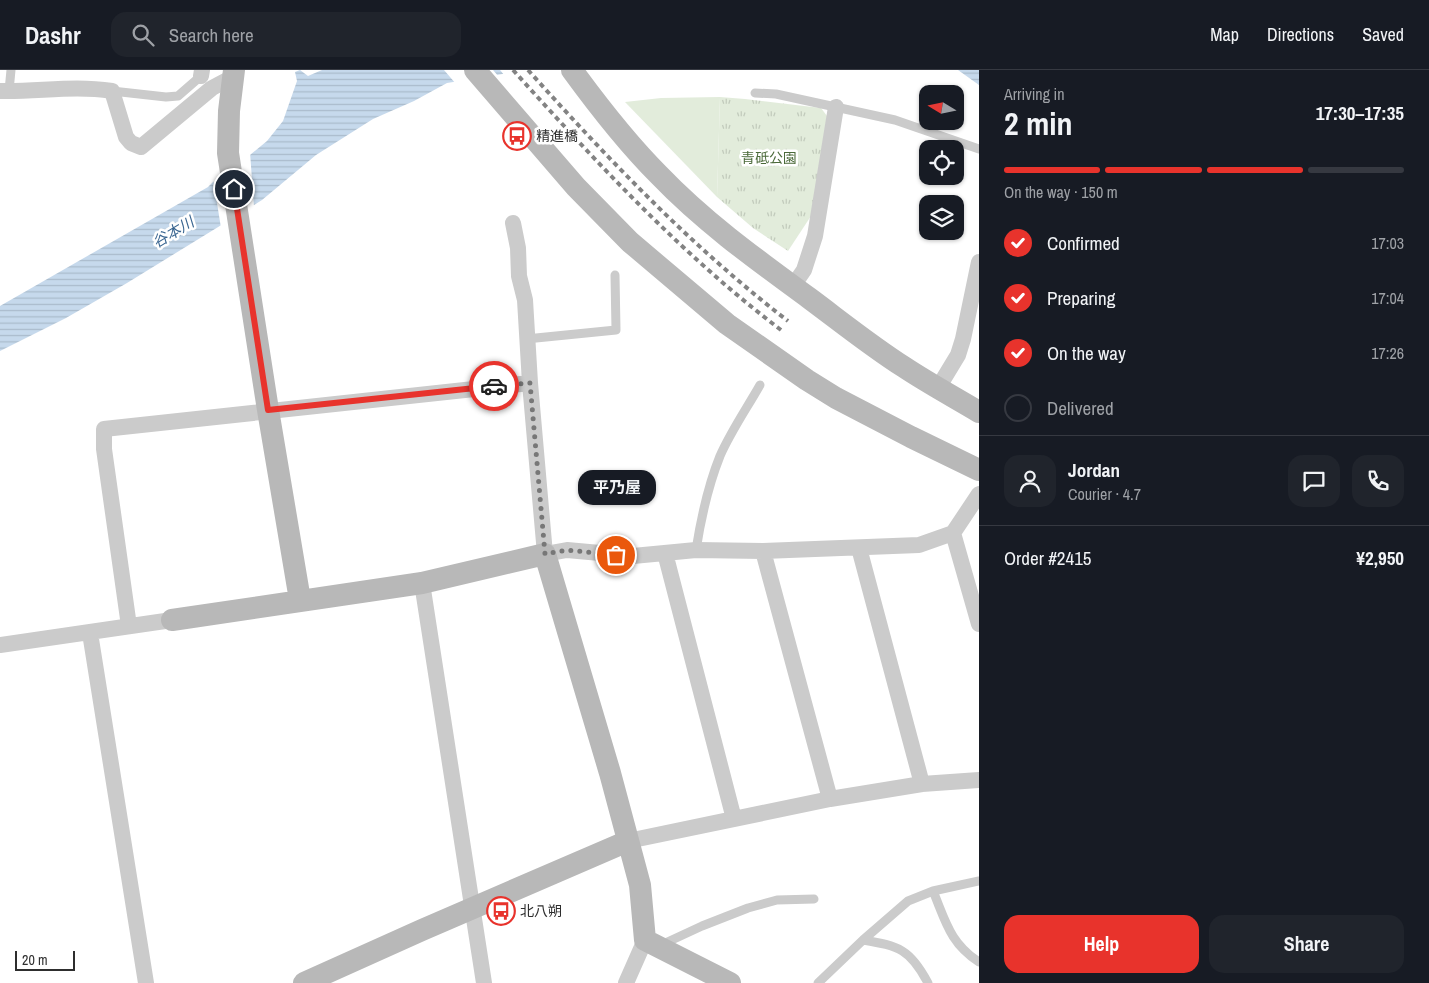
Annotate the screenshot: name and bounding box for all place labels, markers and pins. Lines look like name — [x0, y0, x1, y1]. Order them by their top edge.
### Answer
bus stop icon: 精進橋 — [502, 121, 532, 151]
place label: 精進橋 — [536, 127, 578, 145]
pin — [213, 168, 255, 210]
callout: 平乃屋 — [577, 470, 655, 505]
pin — [595, 534, 637, 576]
bus stop icon: 北八朔 — [486, 896, 516, 926]
place label: 北八朔 — [520, 902, 562, 920]

